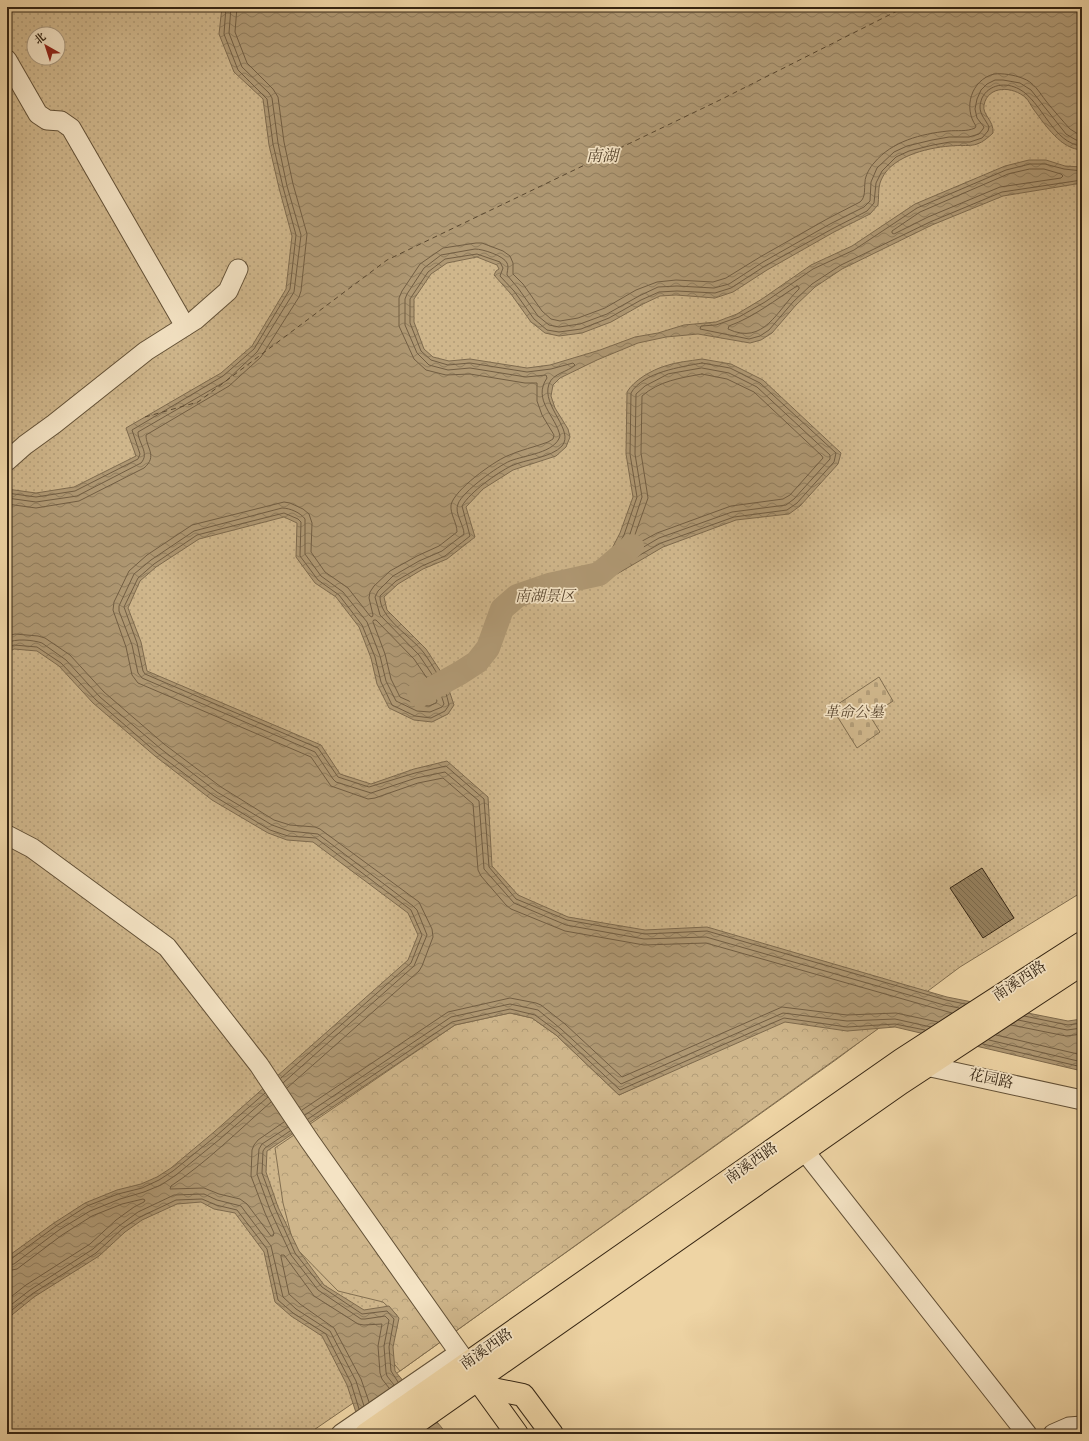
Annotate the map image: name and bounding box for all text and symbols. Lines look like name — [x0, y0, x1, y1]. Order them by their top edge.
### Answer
north arrow — [26, 26, 66, 66]
text: 北 — [32, 31, 48, 47]
water label: 南湖 — [586, 147, 621, 165]
park label: 南湖景区 — [515, 588, 577, 605]
park label: 革命公墓 — [824, 704, 887, 721]
street label: 南溪西路 — [990, 958, 1049, 1005]
street label: 花园路 — [967, 1066, 1015, 1092]
street label: 南溪西路 — [722, 1139, 781, 1187]
street label: 南溪西路 — [457, 1325, 516, 1373]

